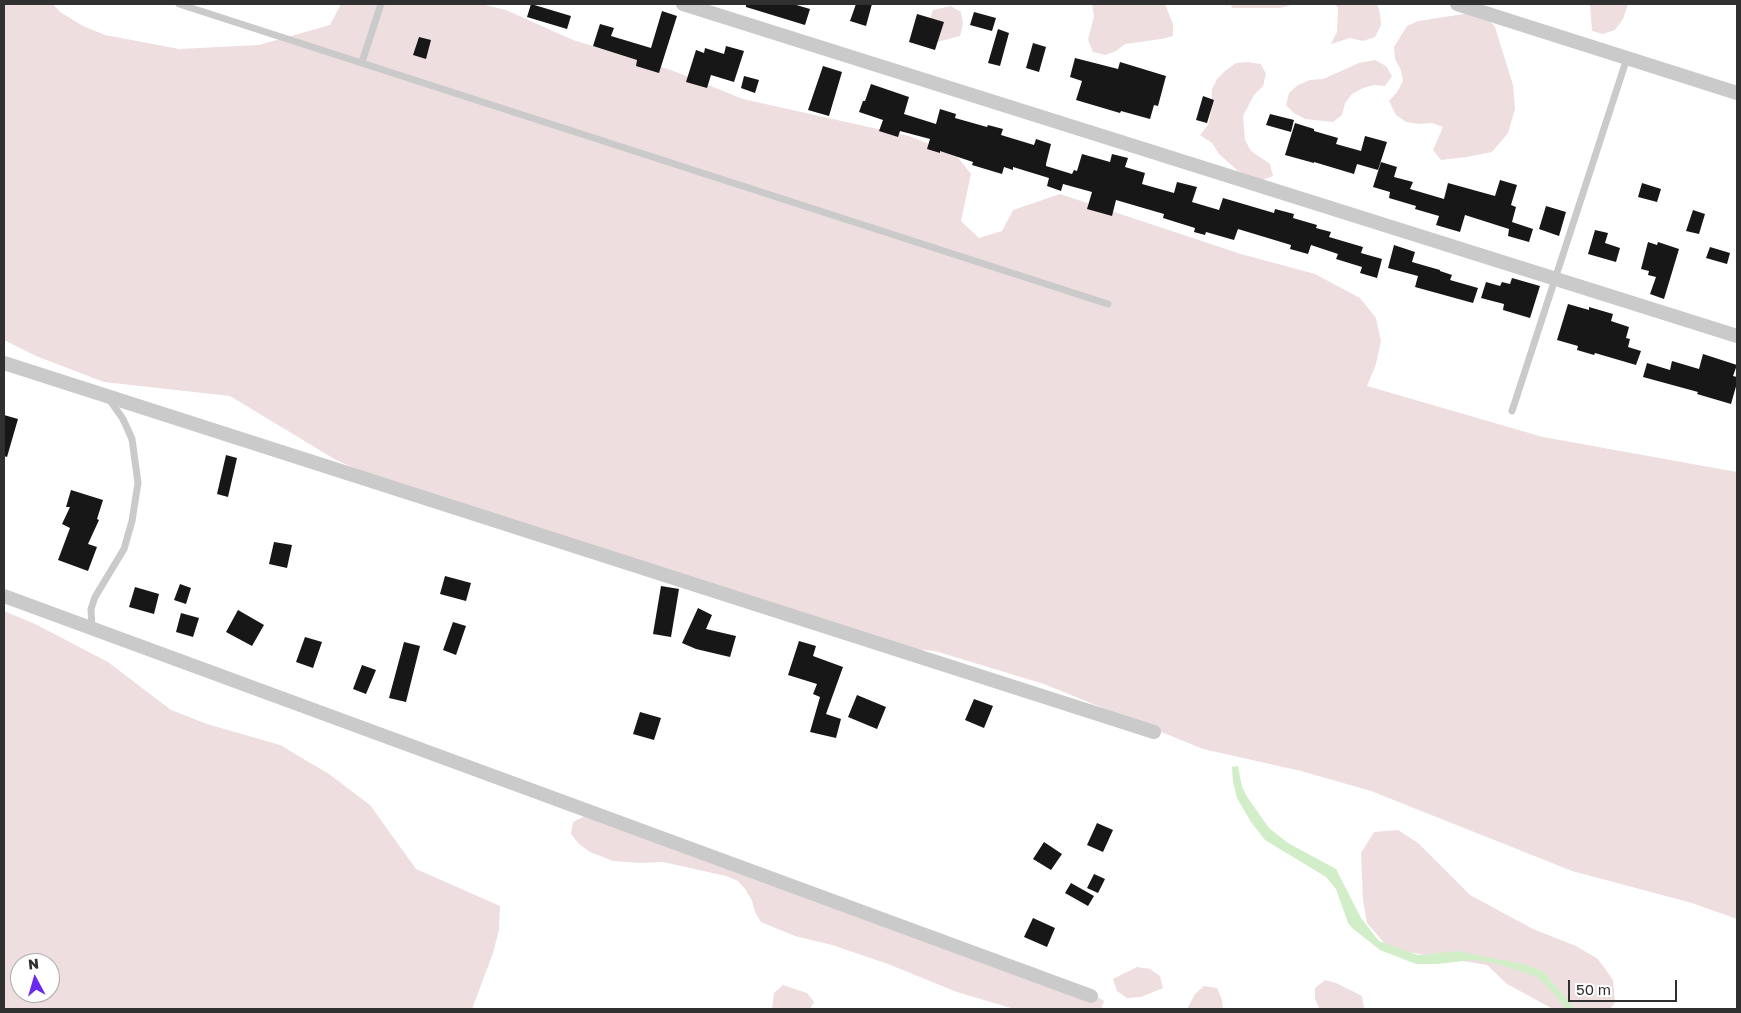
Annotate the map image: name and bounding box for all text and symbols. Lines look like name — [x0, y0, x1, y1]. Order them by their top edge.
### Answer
north arrow — [10, 953, 60, 1003]
text: N — [27, 955, 40, 973]
scale bar — [1571, 970, 1680, 1002]
text: 50 m — [1576, 980, 1611, 998]

